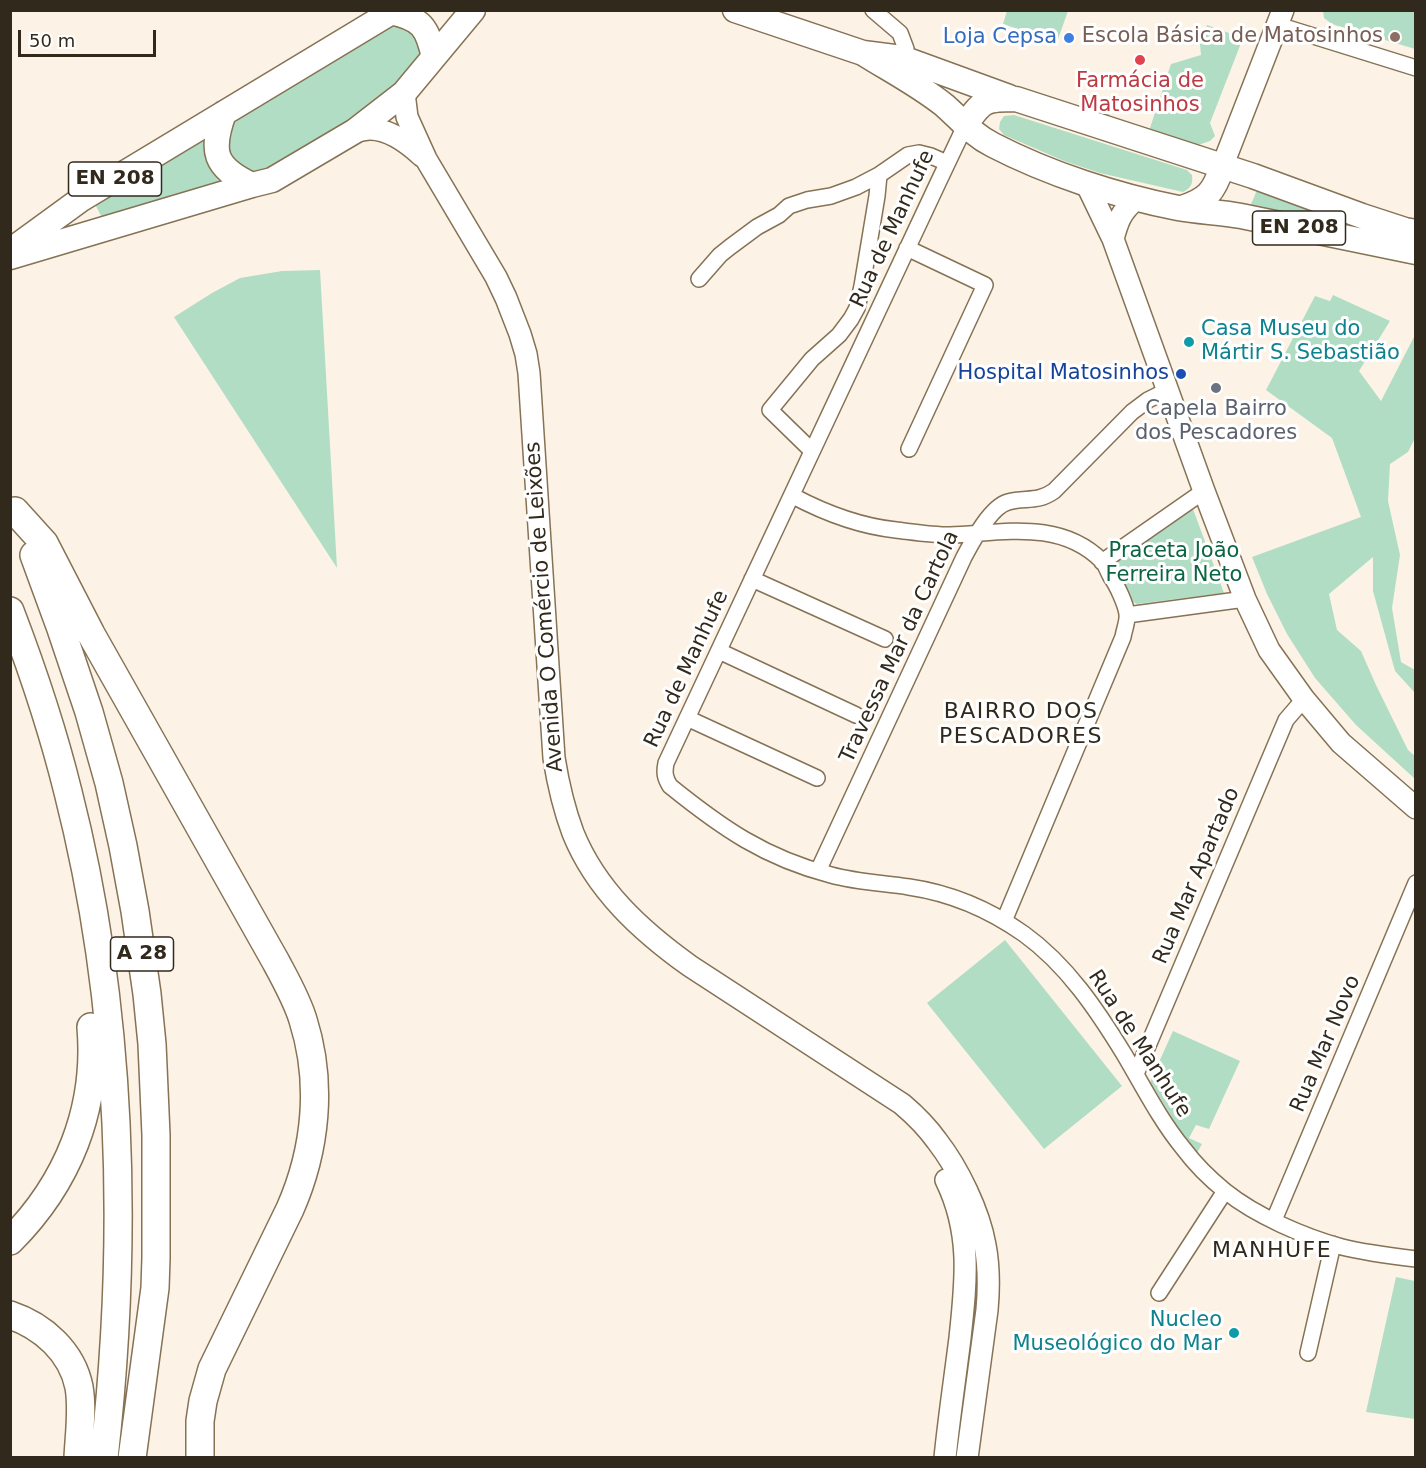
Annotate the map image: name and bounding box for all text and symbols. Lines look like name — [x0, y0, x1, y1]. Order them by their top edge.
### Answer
scale bar — [21, 18, 159, 56]
place label: Escola Básica de Matosinhos — [1082, 24, 1383, 50]
place label: Loja Cepsa — [943, 25, 1057, 51]
text: 50 m — [29, 30, 75, 51]
marker: Escola Básica de Matosinhos — [1388, 30, 1402, 44]
marker: Loja Cepsa — [1062, 31, 1076, 45]
marker: Farmácia de Matosinhos — [1133, 53, 1147, 67]
place label: Farmácia de Matosinhos — [1076, 69, 1204, 119]
street label: Rua de Manhufe — [846, 146, 940, 312]
road number: EN 208 — [68, 162, 162, 196]
road number: EN 208 — [1252, 211, 1346, 245]
place label: Casa Museu do Mártir S. Sebastião — [1201, 317, 1400, 367]
marker: Casa Museu do Mártir S. Sebastião — [1182, 335, 1196, 349]
place label: Hospital Matosinhos — [957, 361, 1169, 387]
marker: Hospital Matosinhos — [1174, 367, 1188, 381]
marker: Capela Bairro dos Pescadores — [1209, 381, 1223, 395]
place label: Capela Bairro dos Pescadores — [1135, 397, 1297, 447]
street label: Avenida O Comércio de Leixões — [521, 441, 569, 773]
street label: Travessa Mar da Cartola — [835, 527, 965, 767]
park label: Praceta João Ferreira Neto — [1106, 539, 1242, 589]
street label: Rua de Manhufe — [640, 586, 734, 752]
district label: BAIRRO DOS PESCADORES — [939, 699, 1103, 750]
street label: Rua Mar Apartado — [1148, 784, 1246, 968]
road number: A 28 — [110, 937, 174, 971]
street label: Rua de Manhufe — [1082, 966, 1196, 1122]
street label: Rua Mar Novo — [1286, 972, 1366, 1116]
district label: MANHUFE — [1212, 1238, 1332, 1264]
place label: Nucleo Museológico do Mar — [1012, 1308, 1222, 1358]
marker: Nucleo Museológico do Mar — [1227, 1326, 1241, 1340]

